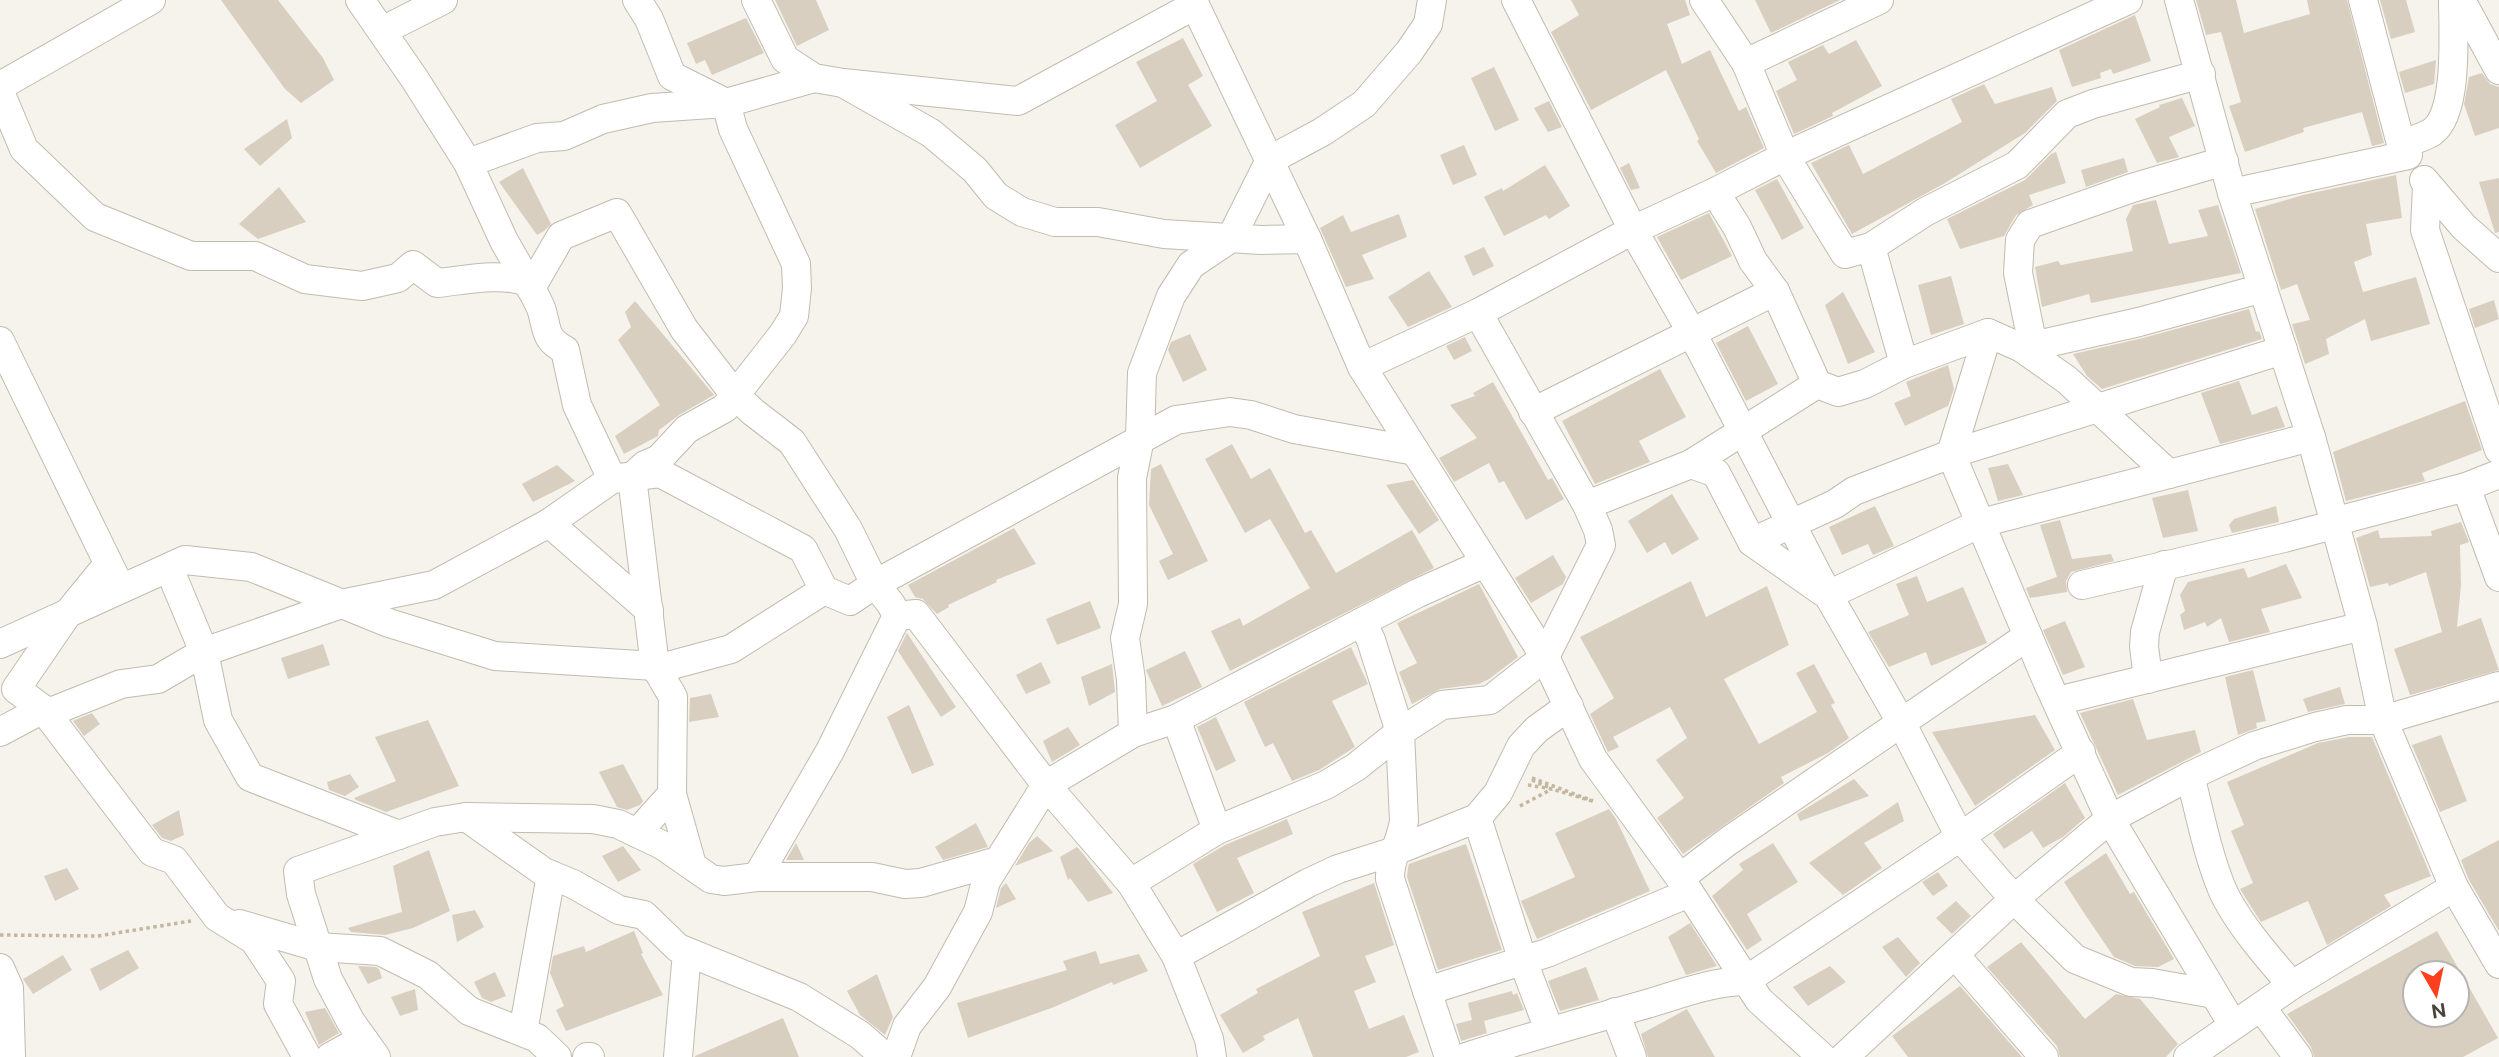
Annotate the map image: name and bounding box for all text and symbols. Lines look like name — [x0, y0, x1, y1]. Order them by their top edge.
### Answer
north arrow — [2401, 959, 2471, 1029]
text: N — [2430, 999, 2448, 1023]

